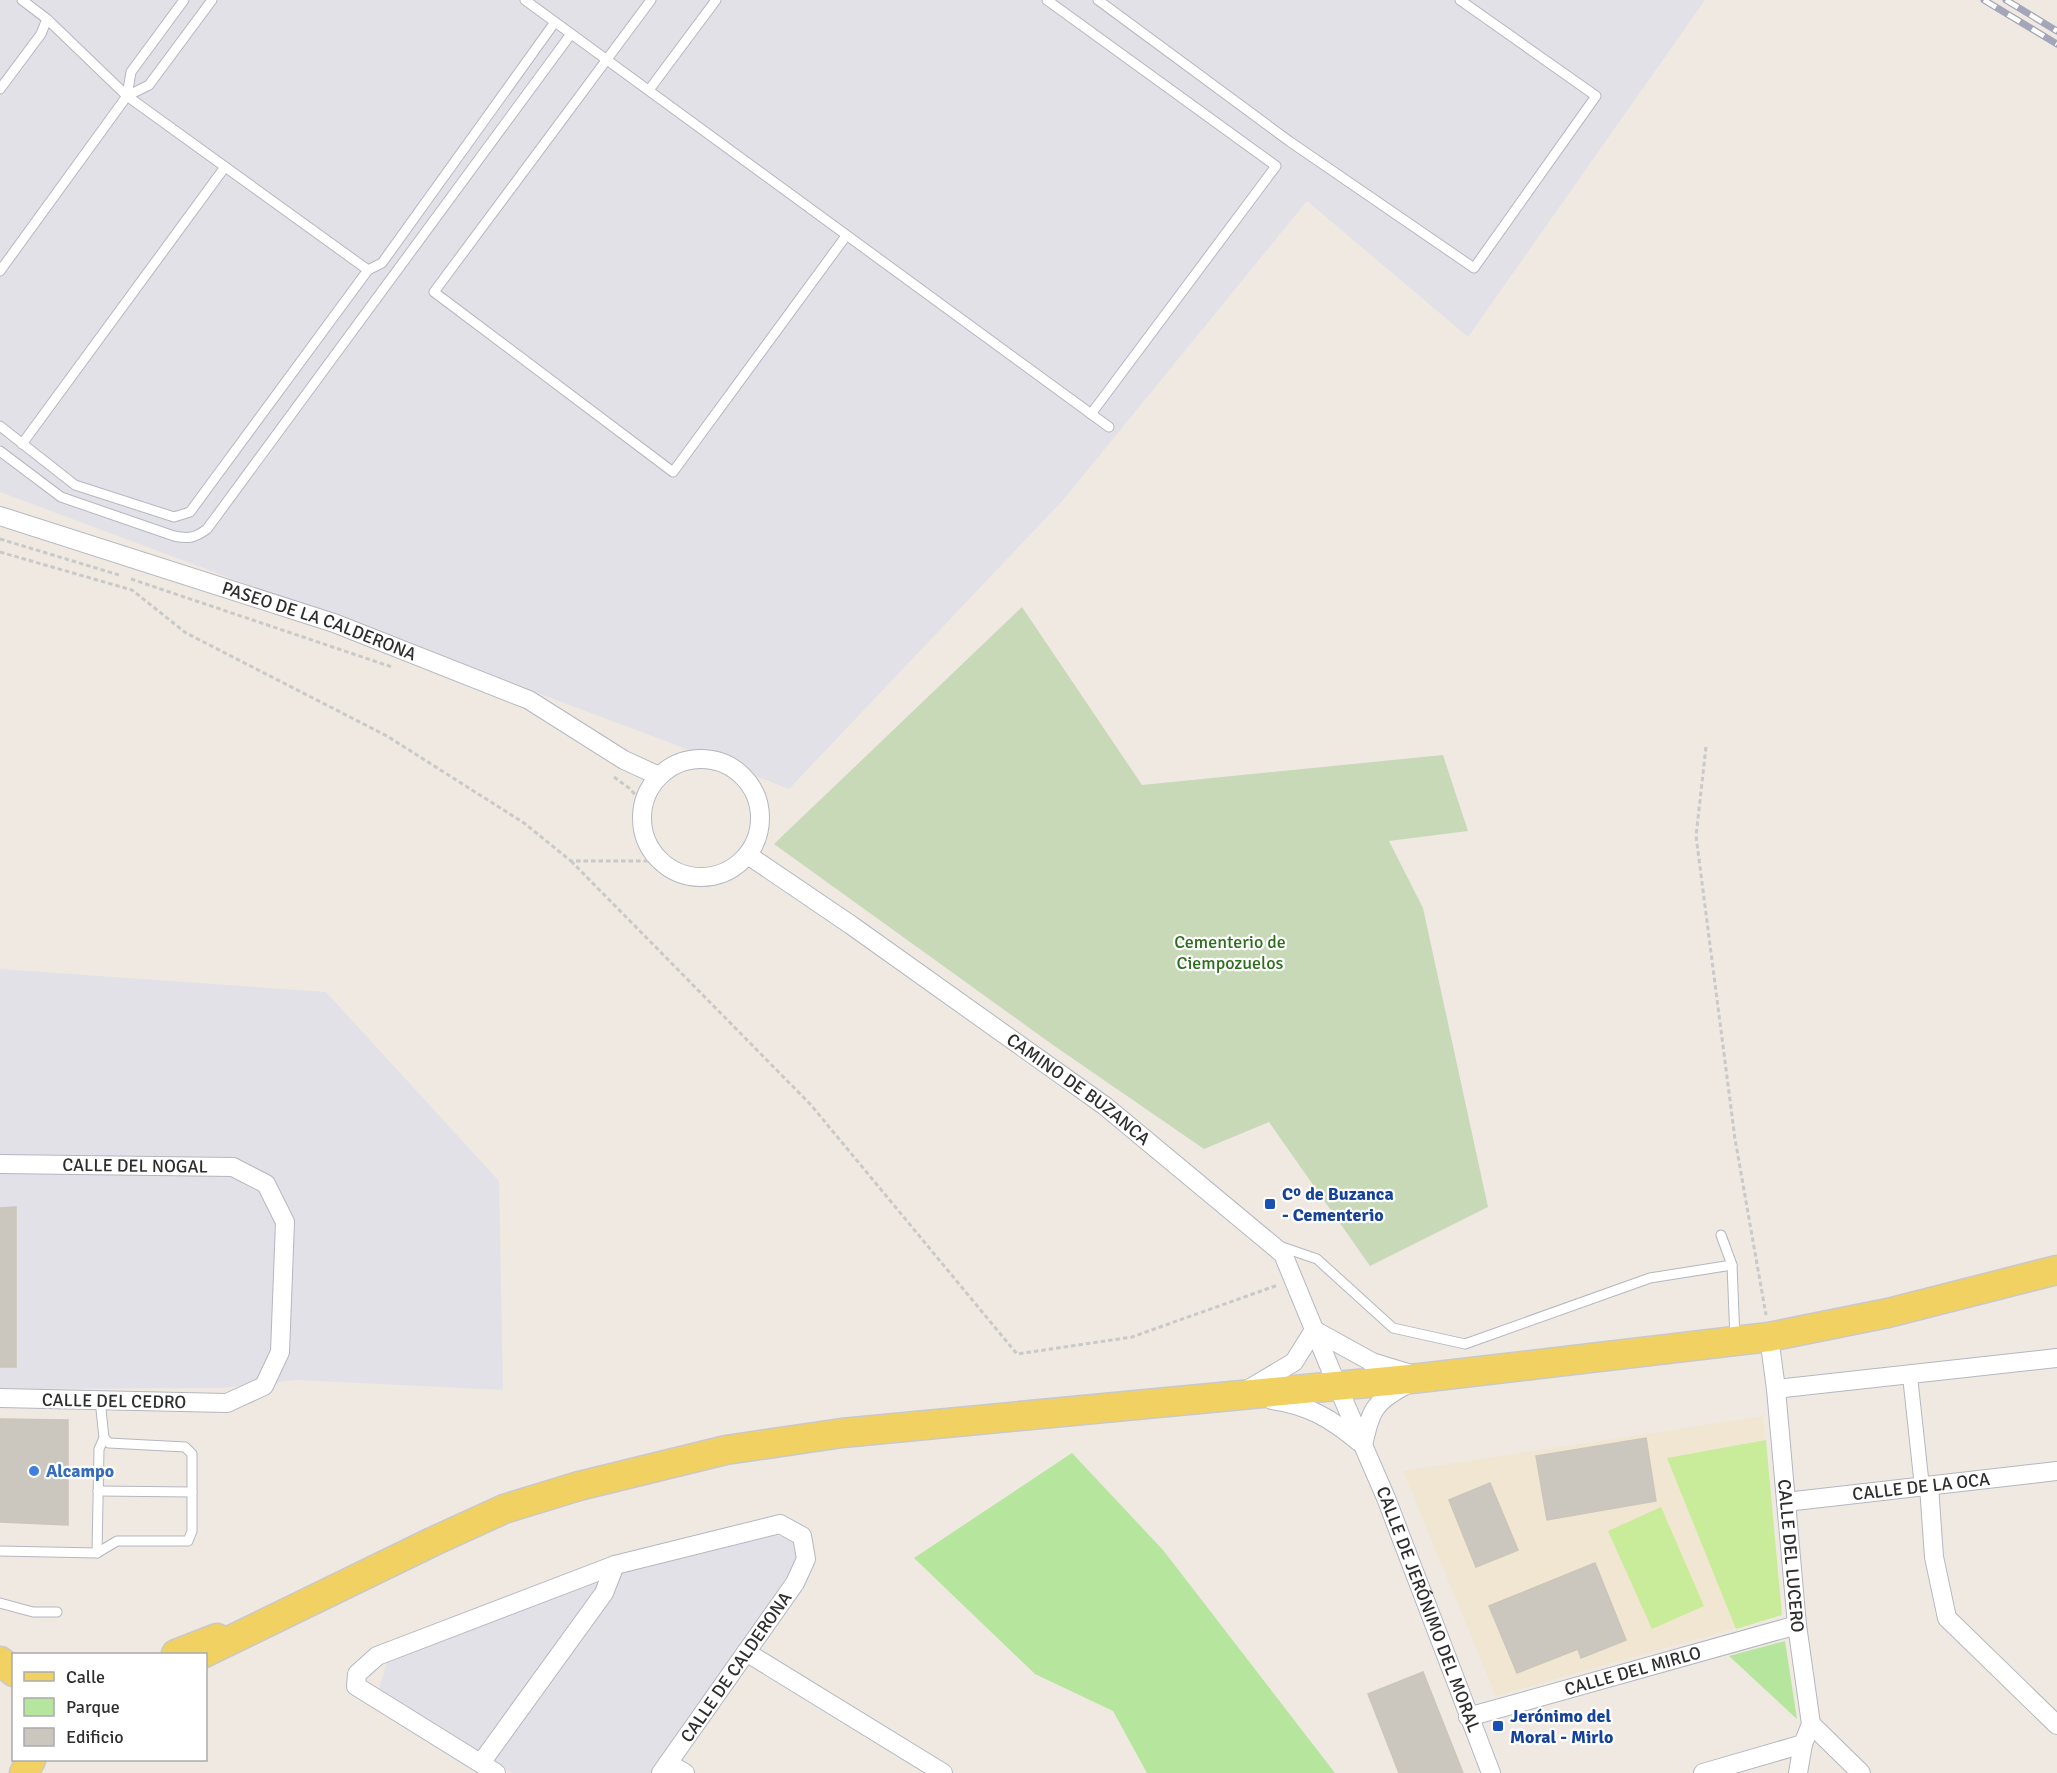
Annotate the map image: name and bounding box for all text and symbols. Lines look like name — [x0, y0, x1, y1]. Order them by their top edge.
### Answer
street label: PASEO DE LA CALDERONA — [219, 577, 420, 665]
park label: Cementerio de Ciempozuelos — [1174, 931, 1286, 974]
street label: CAMINO DE BUZANCA — [1002, 1028, 1155, 1150]
street label: CALLE DEL NOGAL — [62, 1154, 208, 1178]
place label: Cº de Buzanca - Cementerio — [1282, 1183, 1394, 1226]
marker: Cº de Buzanca - Cementerio — [1263, 1197, 1277, 1211]
street label: CALLE DEL CEDRO — [42, 1389, 186, 1413]
place label: Alcampo — [46, 1460, 114, 1482]
marker: Alcampo — [27, 1464, 41, 1478]
street label: CALLE DE LA OCA — [1851, 1468, 1991, 1505]
street label: CALLE DEL LUCERO — [1773, 1478, 1809, 1634]
street label: CALLE DE JERÓNIMO DEL MORAL — [1371, 1483, 1485, 1735]
street label: CALLE DE CALDERONA — [676, 1587, 796, 1747]
street label: CALLE DEL MIRLO — [1562, 1641, 1704, 1701]
legend — [12, 1653, 207, 1761]
text: Calle — [66, 1666, 105, 1688]
text: Parque — [66, 1696, 120, 1718]
place label: Jerónimo del Moral - Mirlo — [1510, 1705, 1613, 1748]
marker: Jerónimo del Moral - Mirlo — [1491, 1719, 1505, 1733]
text: Edificio — [66, 1726, 124, 1748]

